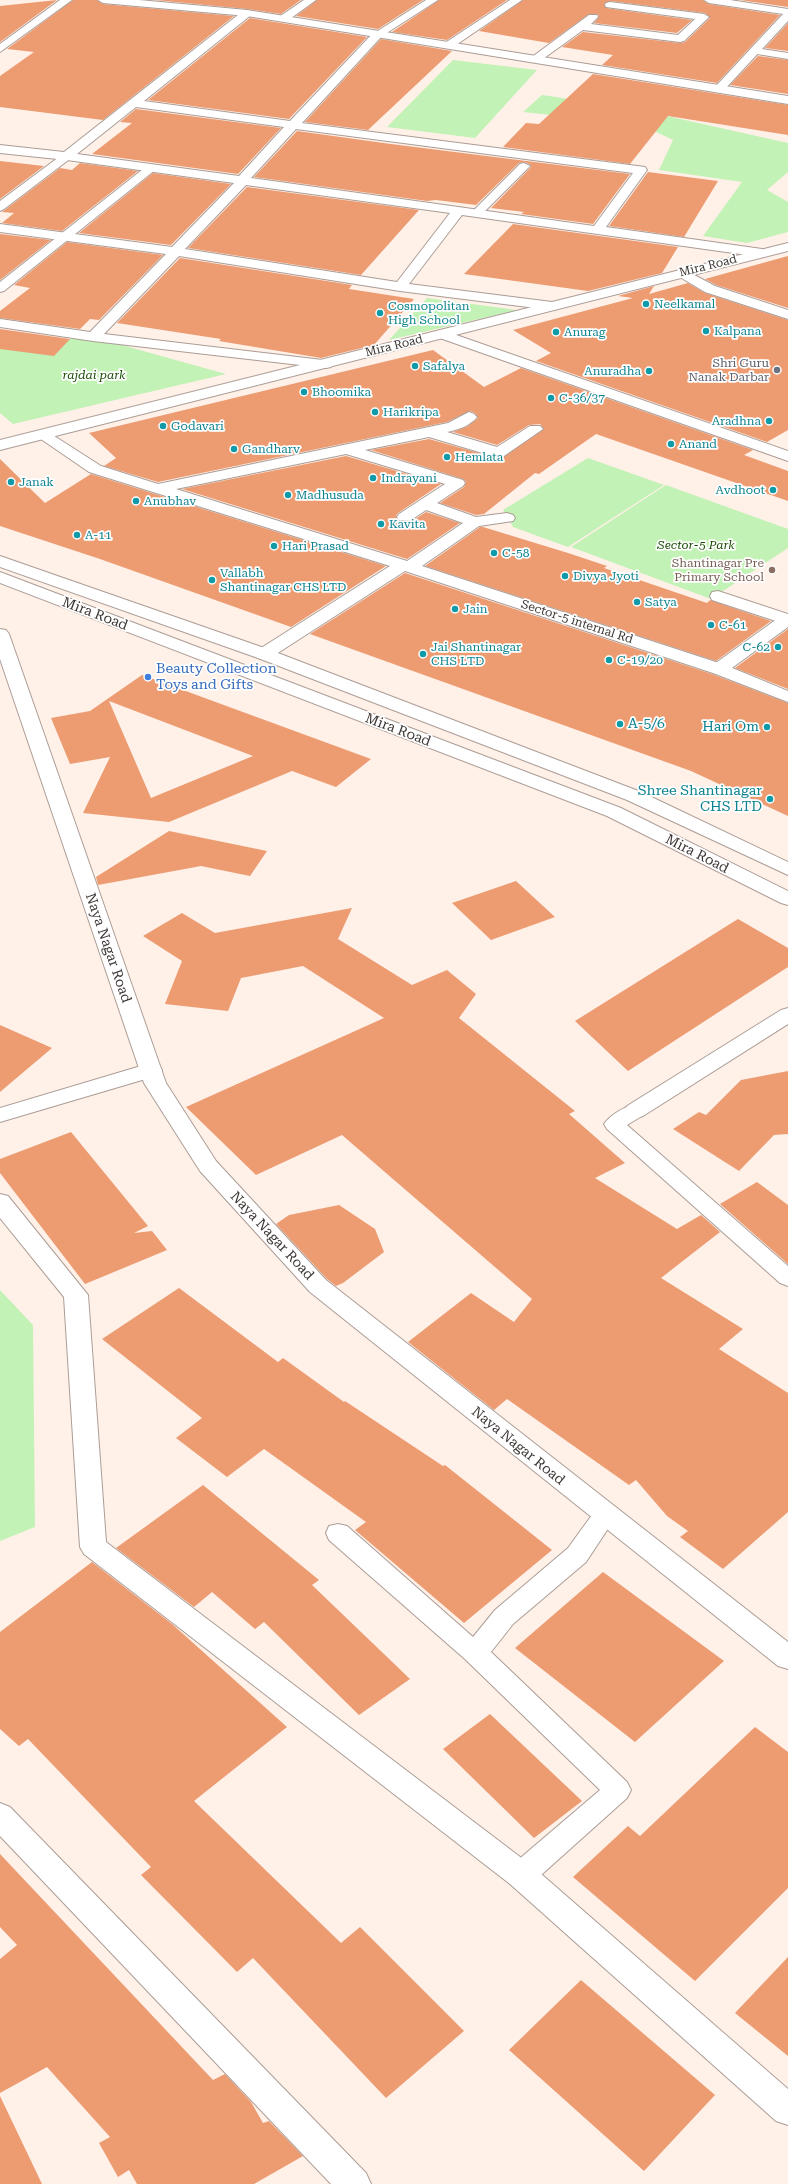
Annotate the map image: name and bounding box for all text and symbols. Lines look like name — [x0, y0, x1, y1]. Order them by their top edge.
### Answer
street label: Mira Road — [678, 252, 738, 280]
place label: Neelkamal — [654, 297, 715, 311]
place label: Cosmopolitan High School — [388, 299, 469, 327]
marker: Neelkamal — [641, 299, 651, 309]
marker: Cosmopolitan High School — [375, 308, 385, 318]
place label: Kalpana — [714, 324, 761, 338]
place label: Anurag — [564, 325, 606, 339]
marker: Kalpana — [701, 326, 711, 336]
marker: Anurag — [551, 327, 561, 337]
street label: Mira Road — [364, 332, 424, 360]
place label: Shri Guru Nanak Darbar — [688, 356, 769, 384]
place label: Safalya — [423, 359, 465, 373]
marker: Safalya — [410, 361, 420, 371]
place label: Anuradha — [584, 364, 641, 378]
marker: Shri Guru Nanak Darbar — [772, 365, 782, 375]
marker: Anuradha — [644, 366, 654, 376]
park label: rajdai park — [63, 368, 125, 382]
place label: Bhoomika — [312, 385, 371, 399]
marker: Bhoomika — [299, 387, 309, 397]
place label: C-36/37 — [559, 391, 605, 405]
marker: C-36/37 — [546, 393, 556, 403]
place label: Harikripa — [383, 405, 439, 419]
marker: Harikripa — [370, 407, 380, 417]
place label: Aradhna — [712, 414, 761, 428]
marker: Aradhna — [764, 416, 774, 426]
place label: Godavari — [171, 419, 224, 433]
marker: Godavari — [158, 421, 168, 431]
place label: Anand — [679, 437, 717, 451]
marker: Anand — [666, 439, 676, 449]
place label: Gandharv — [242, 442, 300, 456]
marker: Gandharv — [229, 444, 239, 454]
place label: Hemlata — [455, 450, 503, 464]
marker: Hemlata — [442, 452, 452, 462]
place label: Indrayani — [381, 471, 437, 485]
marker: Indrayani — [368, 473, 378, 483]
place label: Janak — [19, 475, 54, 489]
marker: Janak — [6, 477, 16, 487]
place label: Avdhoot — [716, 483, 765, 497]
marker: Avdhoot — [768, 485, 778, 495]
place label: Madhusuda — [296, 488, 364, 502]
marker: Madhusuda — [283, 490, 293, 500]
place label: Anubhav — [144, 494, 196, 508]
marker: Anubhav — [131, 496, 141, 506]
place label: Kavita — [389, 517, 425, 531]
marker: Kavita — [376, 519, 386, 529]
place label: A-11 — [85, 528, 112, 542]
marker: A-11 — [72, 530, 82, 540]
park label: Sector-5 Park — [657, 538, 735, 552]
place label: Hari Prasad — [282, 539, 349, 553]
marker: Hari Prasad — [269, 541, 279, 551]
place label: C-58 — [502, 546, 529, 560]
marker: C-58 — [489, 548, 499, 558]
place label: Shantinagar Pre Primary School — [672, 556, 764, 584]
marker: Shantinagar Pre Primary School — [767, 565, 777, 575]
place label: Vallabh Shantinagar CHS LTD — [220, 566, 346, 594]
place label: Divya Jyoti — [573, 569, 639, 583]
marker: Divya Jyoti — [560, 571, 570, 581]
marker: Vallabh Shantinagar CHS LTD — [207, 575, 217, 585]
street label: Mira Road — [60, 594, 130, 634]
place label: Satya — [645, 595, 677, 609]
street label: Sector-5 internal Rd — [519, 597, 635, 647]
marker: Satya — [632, 597, 642, 607]
place label: Jain — [463, 602, 488, 616]
marker: Jain — [450, 604, 460, 614]
place label: C-61 — [719, 618, 746, 632]
marker: C-61 — [706, 620, 716, 630]
place label: Jai Shantinagar CHS LTD — [431, 640, 521, 668]
place label: C-62 — [743, 640, 770, 654]
marker: C-62 — [773, 642, 783, 652]
marker: Jai Shantinagar CHS LTD — [418, 649, 428, 659]
place label: C-19/20 — [617, 653, 663, 667]
marker: C-19/20 — [604, 655, 614, 665]
place label: Beauty Collection Toys and Gifts — [156, 661, 277, 694]
marker: Beauty Collection Toys and Gifts — [143, 672, 153, 682]
street label: Mira Road — [363, 710, 433, 750]
place label: A-5/6 — [628, 716, 665, 732]
marker: A-5/6 — [615, 719, 625, 729]
place label: Hari Om — [702, 719, 759, 735]
marker: Hari Om — [762, 722, 772, 732]
place label: Shree Shantinagar CHS LTD — [638, 783, 762, 816]
marker: Shree Shantinagar CHS LTD — [765, 794, 775, 804]
street label: Mira Road — [662, 831, 732, 877]
street label: Naya Nagar Road — [81, 891, 135, 1005]
street label: Naya Nagar Road — [227, 1188, 317, 1284]
street label: Naya Nagar Road — [468, 1403, 568, 1489]

